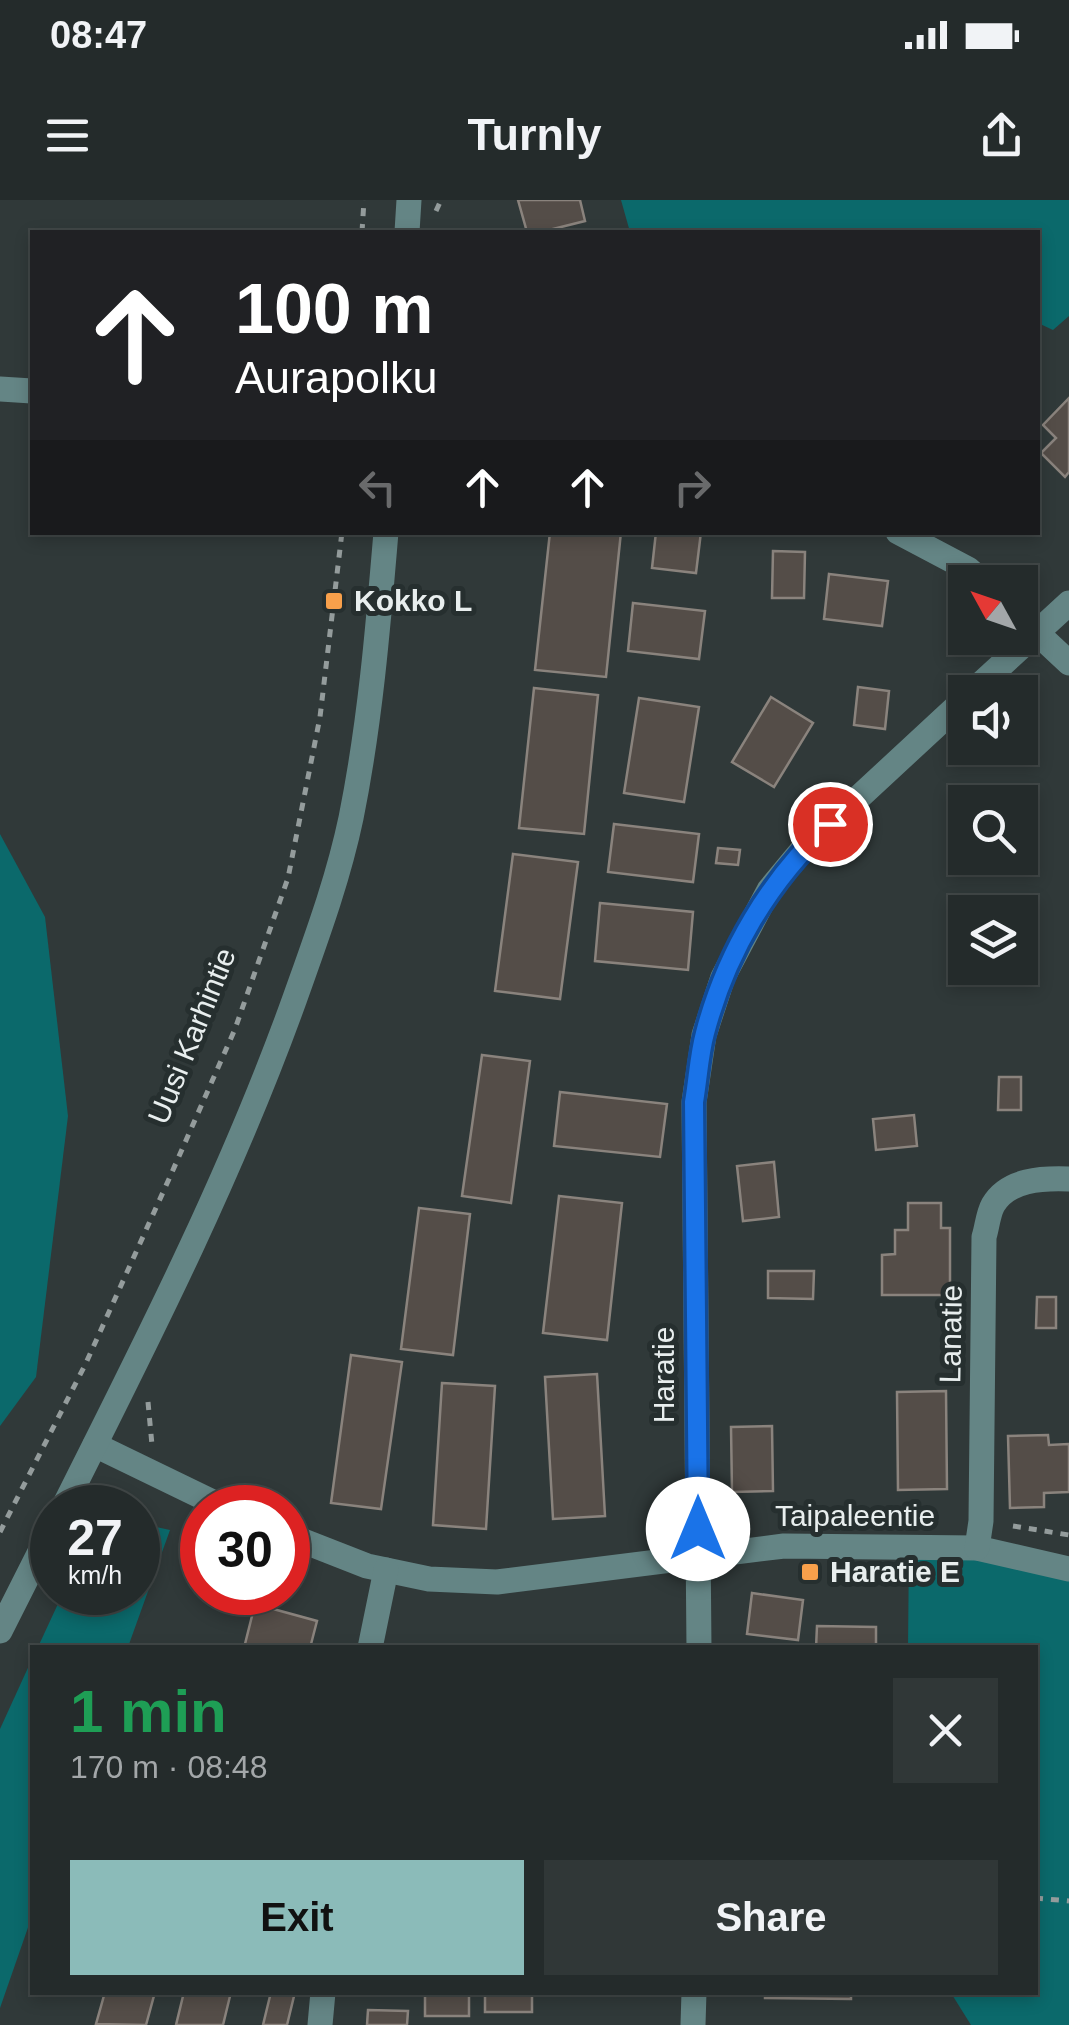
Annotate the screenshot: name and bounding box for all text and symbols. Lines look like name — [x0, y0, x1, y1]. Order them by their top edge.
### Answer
text: 08:47 — [50, 14, 147, 56]
icon: menu — [40, 108, 95, 163]
icon: share — [974, 108, 1029, 163]
text: Turnly — [467, 109, 602, 160]
icon: ahead — [70, 270, 200, 400]
text: 100 m — [235, 270, 433, 348]
text: Aurapolku — [235, 352, 438, 403]
icon: left — [350, 460, 405, 515]
icon: ahead — [455, 460, 510, 515]
icon: ahead — [560, 460, 615, 515]
icon: right — [665, 460, 720, 515]
north arrow — [948, 565, 1038, 655]
map controls — [948, 565, 1038, 985]
place label: Kokko L — [354, 584, 472, 617]
marker: Kokko L — [323, 590, 345, 612]
button: sound — [948, 675, 1038, 765]
pin — [788, 782, 873, 867]
button: search — [948, 785, 1038, 875]
icon: arrive — [803, 797, 858, 852]
button: layers — [948, 895, 1038, 985]
street label: Uusi Karhintie — [141, 943, 242, 1129]
street label: Lanatie — [933, 1284, 968, 1383]
street label: Haratie — [647, 1327, 680, 1423]
position arrow — [646, 1477, 750, 1581]
speed limit sign: 30 — [180, 1485, 310, 1615]
street label: Taipaleentie — [775, 1499, 935, 1532]
text: 27 — [67, 1510, 123, 1566]
place label: Haratie E — [830, 1555, 960, 1588]
text: km/h — [68, 1561, 122, 1589]
marker: Haratie E — [799, 1561, 821, 1583]
text: 1 min — [70, 1678, 227, 1745]
button: close — [893, 1678, 998, 1783]
text: 170 m · 08:48 — [70, 1749, 267, 1785]
button: Exit — [70, 1860, 524, 1975]
button: Share — [544, 1860, 998, 1975]

